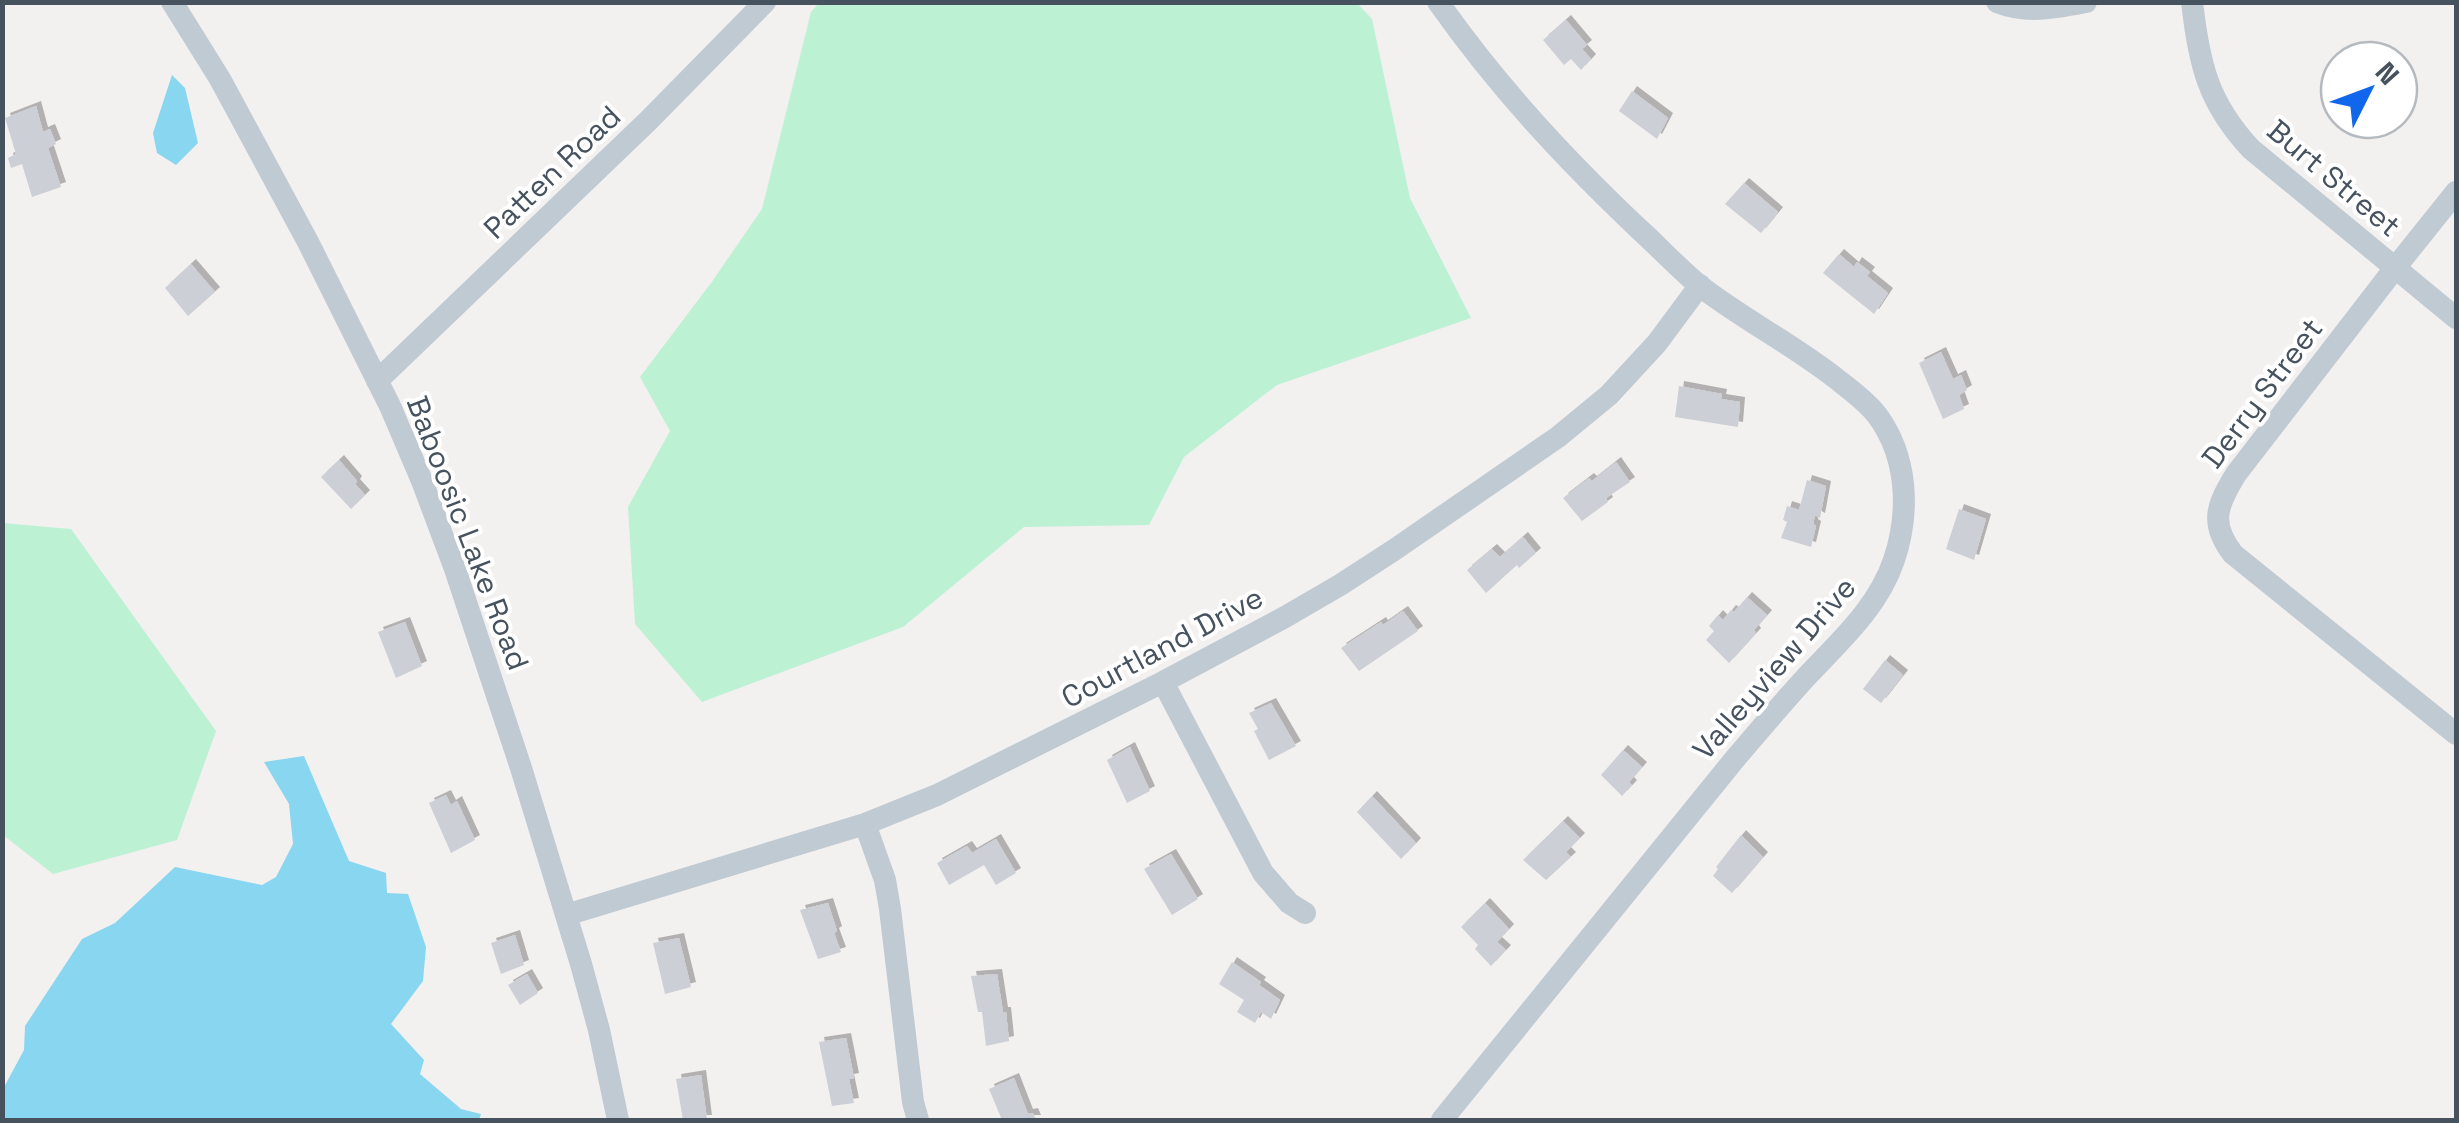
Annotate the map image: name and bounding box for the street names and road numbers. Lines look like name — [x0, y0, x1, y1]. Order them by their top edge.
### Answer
street label: Patten Road — [475, 97, 629, 247]
street label: Burt Street — [2259, 111, 2409, 245]
street label: Derry Street — [2193, 310, 2331, 476]
street label: Baboosic Lake Road — [398, 390, 538, 676]
street label: Valleyview Drive — [1684, 568, 1864, 768]
street label: Courtland Drive — [1054, 577, 1270, 717]

